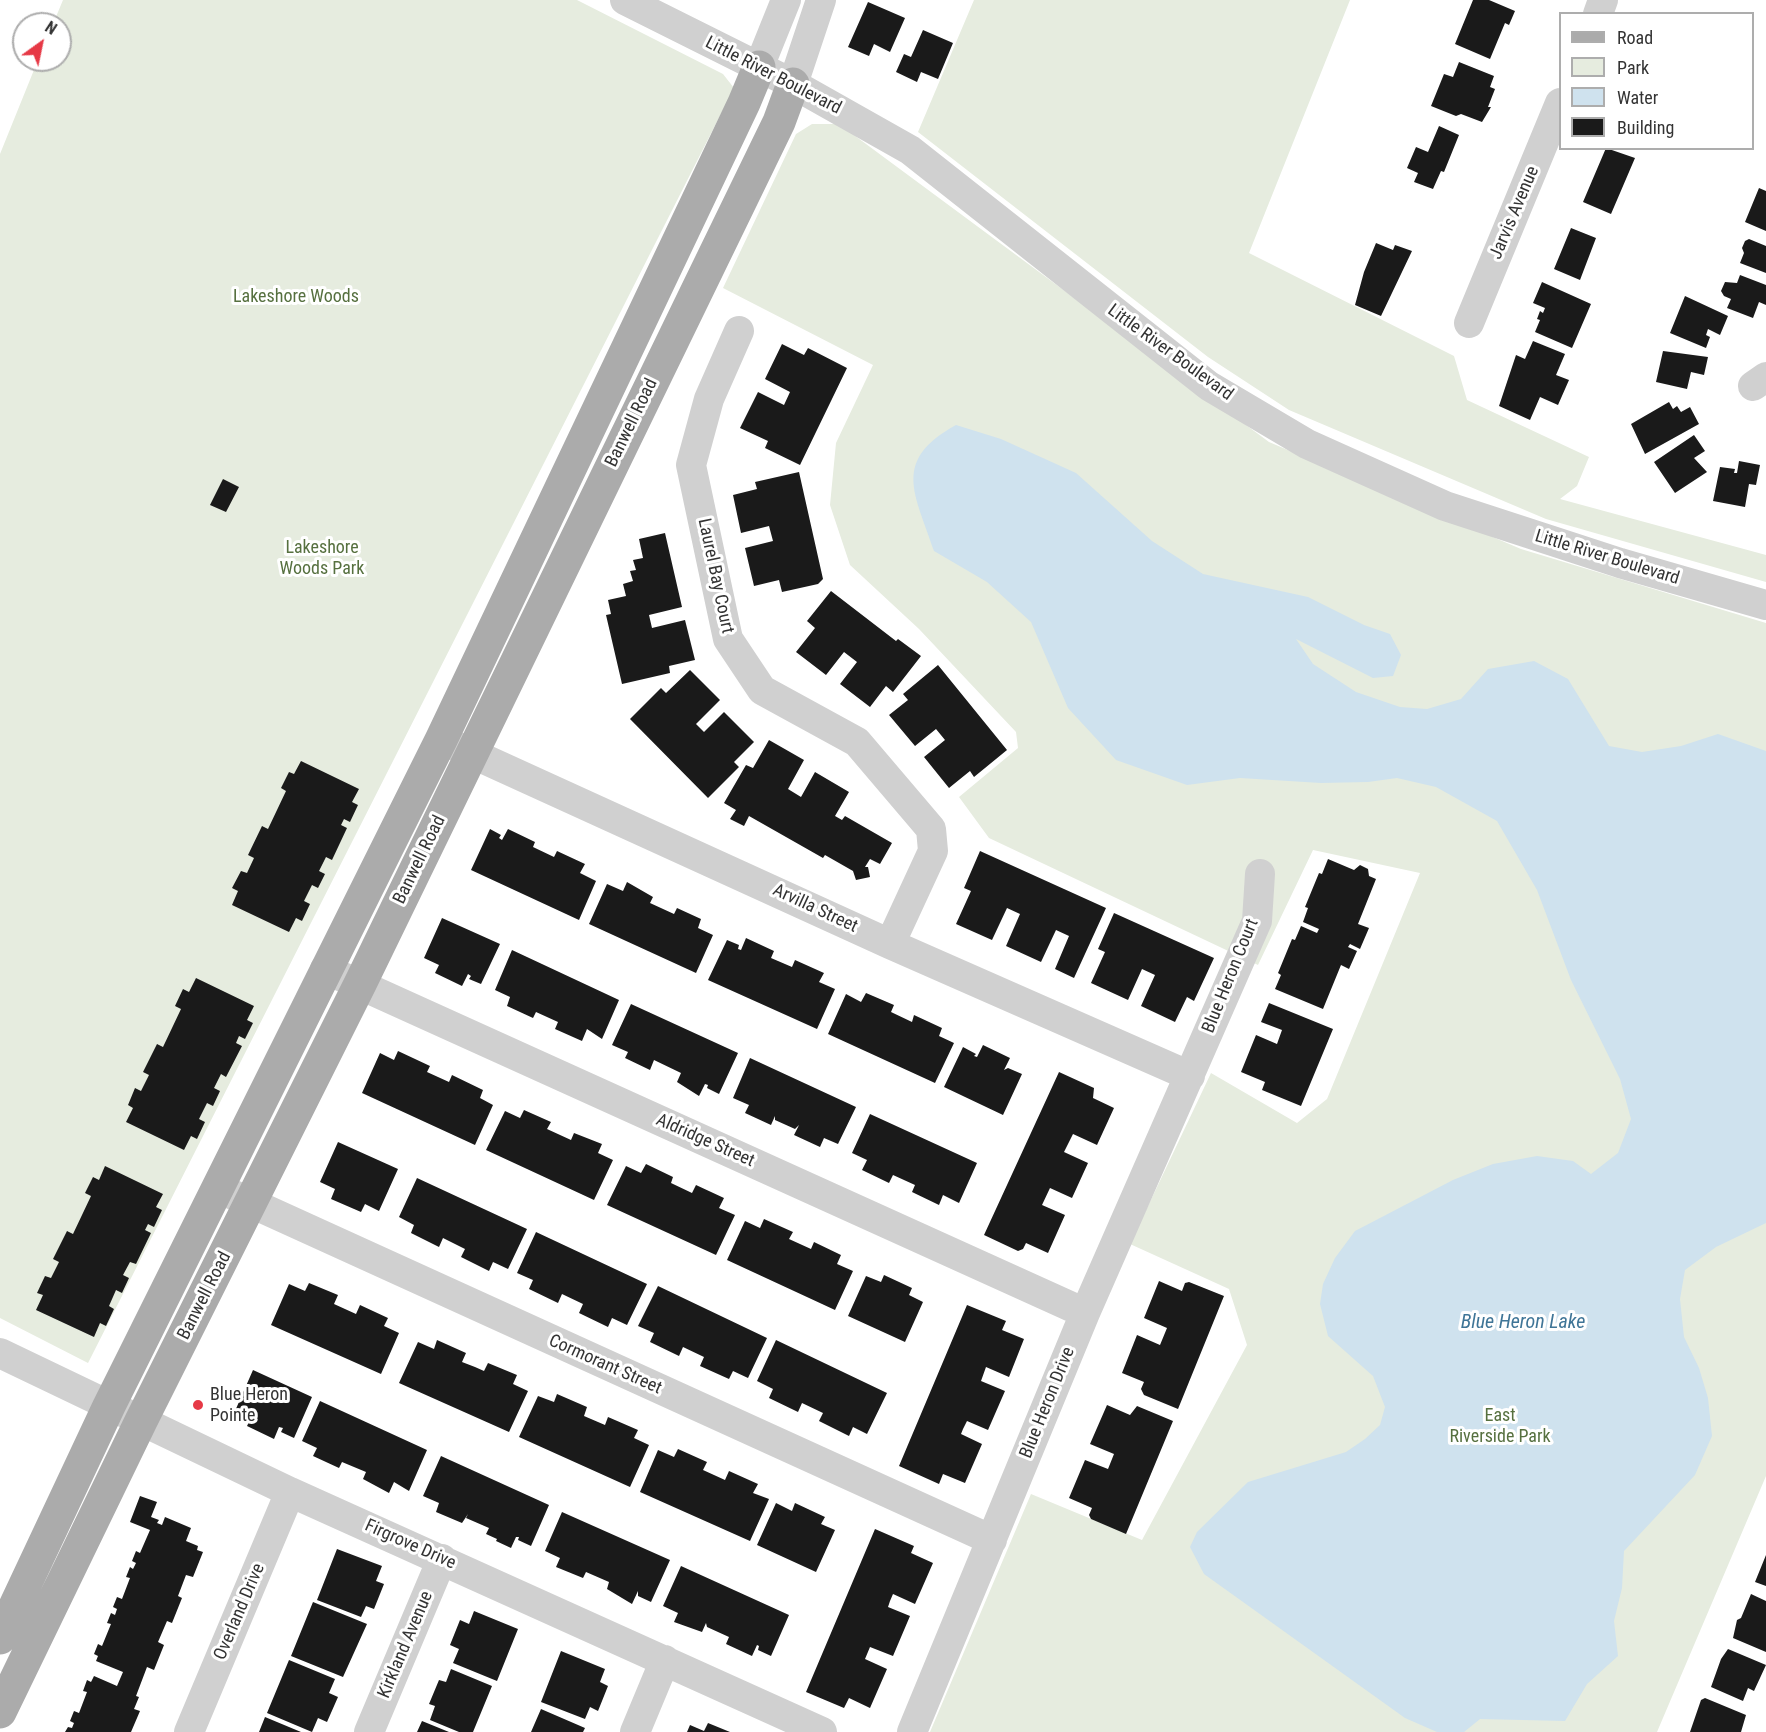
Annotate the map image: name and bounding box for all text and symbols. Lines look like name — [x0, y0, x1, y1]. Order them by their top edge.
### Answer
north arrow — [12, 12, 72, 72]
legend — [1559, 12, 1754, 150]
text: N — [42, 18, 60, 39]
text: Road — [1617, 27, 1653, 48]
street label: Little River Boulevard — [701, 32, 845, 120]
text: Park — [1617, 57, 1649, 78]
text: Water — [1617, 87, 1658, 108]
text: Building — [1617, 117, 1674, 138]
street label: Jarvis Avenue — [1486, 163, 1544, 263]
park label: Lakeshore Woods — [233, 286, 359, 308]
street label: Little River Boulevard — [1103, 300, 1237, 406]
street label: Banwell Road — [601, 375, 663, 471]
street label: Laurel Bay Court — [692, 517, 738, 635]
street label: Little River Boulevard — [1532, 526, 1682, 590]
park label: Lakeshore Woods Park — [280, 537, 364, 580]
street label: Banwell Road — [389, 812, 451, 908]
street label: Arvilla Street — [769, 880, 861, 938]
street label: Blue Heron Court — [1198, 916, 1264, 1036]
street label: Aldridge Street — [652, 1110, 758, 1172]
street label: Banwell Road — [174, 1248, 236, 1344]
water label: Blue Heron Lake — [1461, 1311, 1585, 1335]
street label: Cormorant Street — [545, 1330, 665, 1400]
street label: Blue Heron Drive — [1016, 1344, 1080, 1462]
place label: Blue Heron Pointe — [210, 1384, 288, 1426]
marker: Blue Heron Pointe — [191, 1398, 205, 1412]
park label: East Riverside Park — [1449, 1405, 1551, 1448]
street label: Firgrove Drive — [361, 1515, 459, 1575]
street label: Overland Drive — [210, 1560, 270, 1664]
street label: Kirkland Avenue — [374, 1588, 438, 1702]

